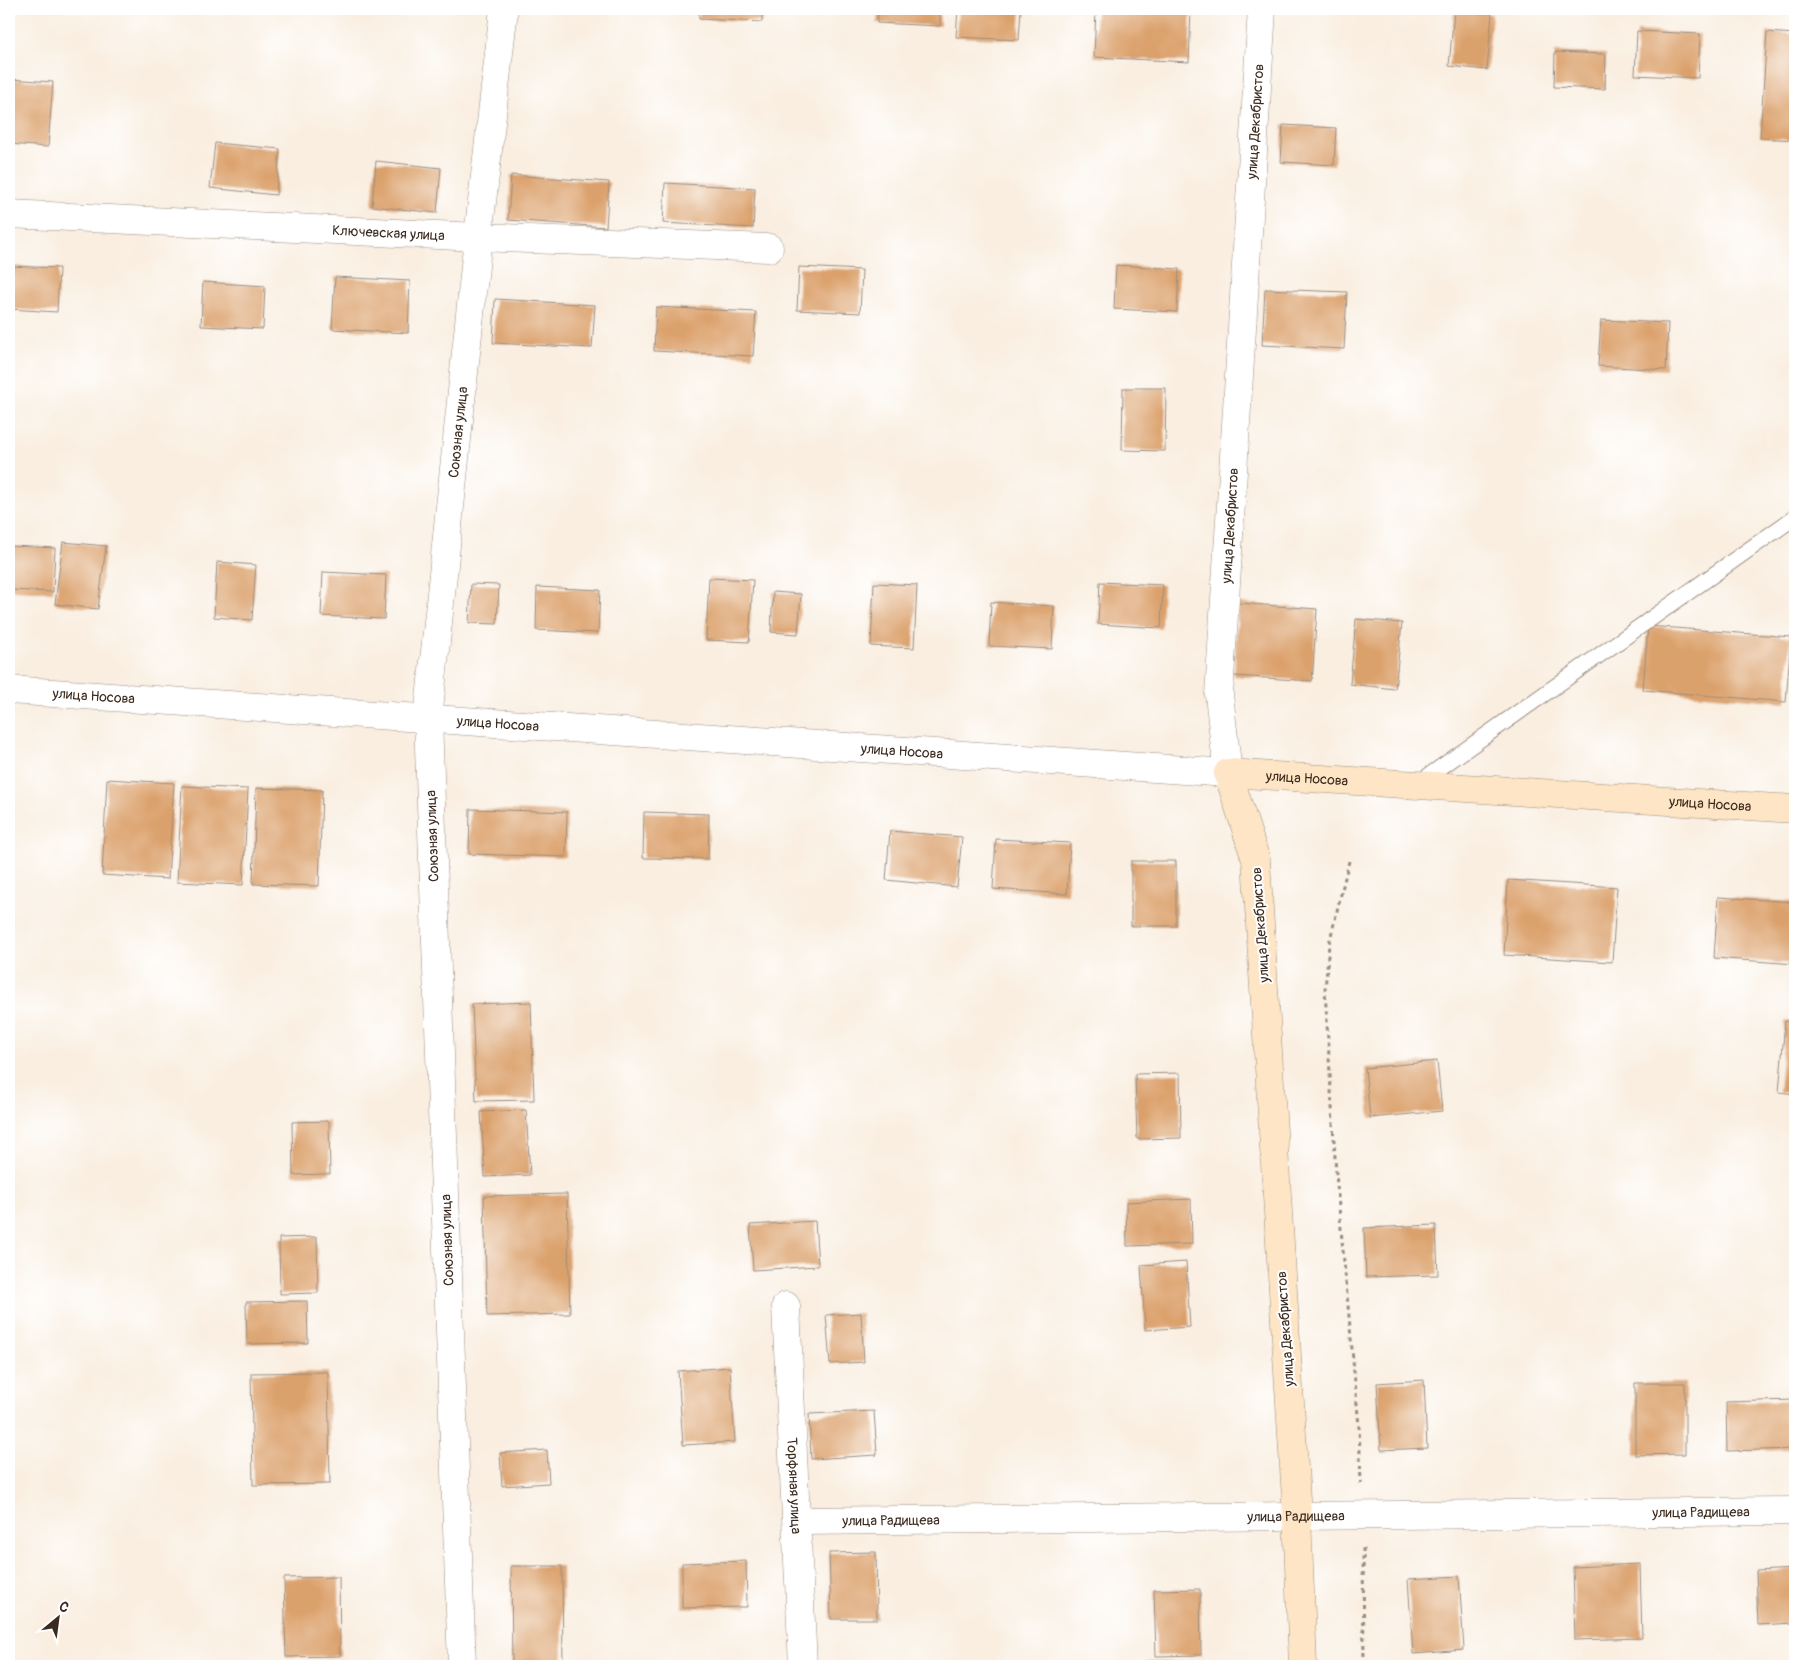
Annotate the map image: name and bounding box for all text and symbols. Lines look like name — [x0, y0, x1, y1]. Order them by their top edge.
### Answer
street label: улица Декабристов — [1243, 63, 1268, 181]
street label: Ключевская улица — [332, 222, 445, 244]
street label: Союзная улица — [445, 386, 471, 479]
street label: улица Декабристов — [1218, 467, 1242, 585]
street label: улица Носова — [51, 685, 135, 708]
street label: улица Носова — [455, 712, 540, 735]
street label: улица Носова — [859, 740, 944, 763]
street label: улица Носова — [1264, 767, 1349, 790]
street label: Союзная улица — [422, 790, 443, 882]
street label: улица Носова — [1668, 793, 1752, 815]
street label: улица Декабристов — [1248, 867, 1273, 984]
street label: Союзная улица — [437, 1194, 458, 1286]
street label: улица Декабристов — [1273, 1271, 1298, 1388]
street label: Торфяная улица — [783, 1437, 805, 1534]
street label: улица Радищева — [1651, 1503, 1750, 1521]
street label: улица Радищева — [1246, 1508, 1345, 1525]
street label: улица Радищева — [841, 1512, 940, 1530]
north arrow — [32, 1592, 82, 1642]
text: С — [56, 1598, 72, 1617]

